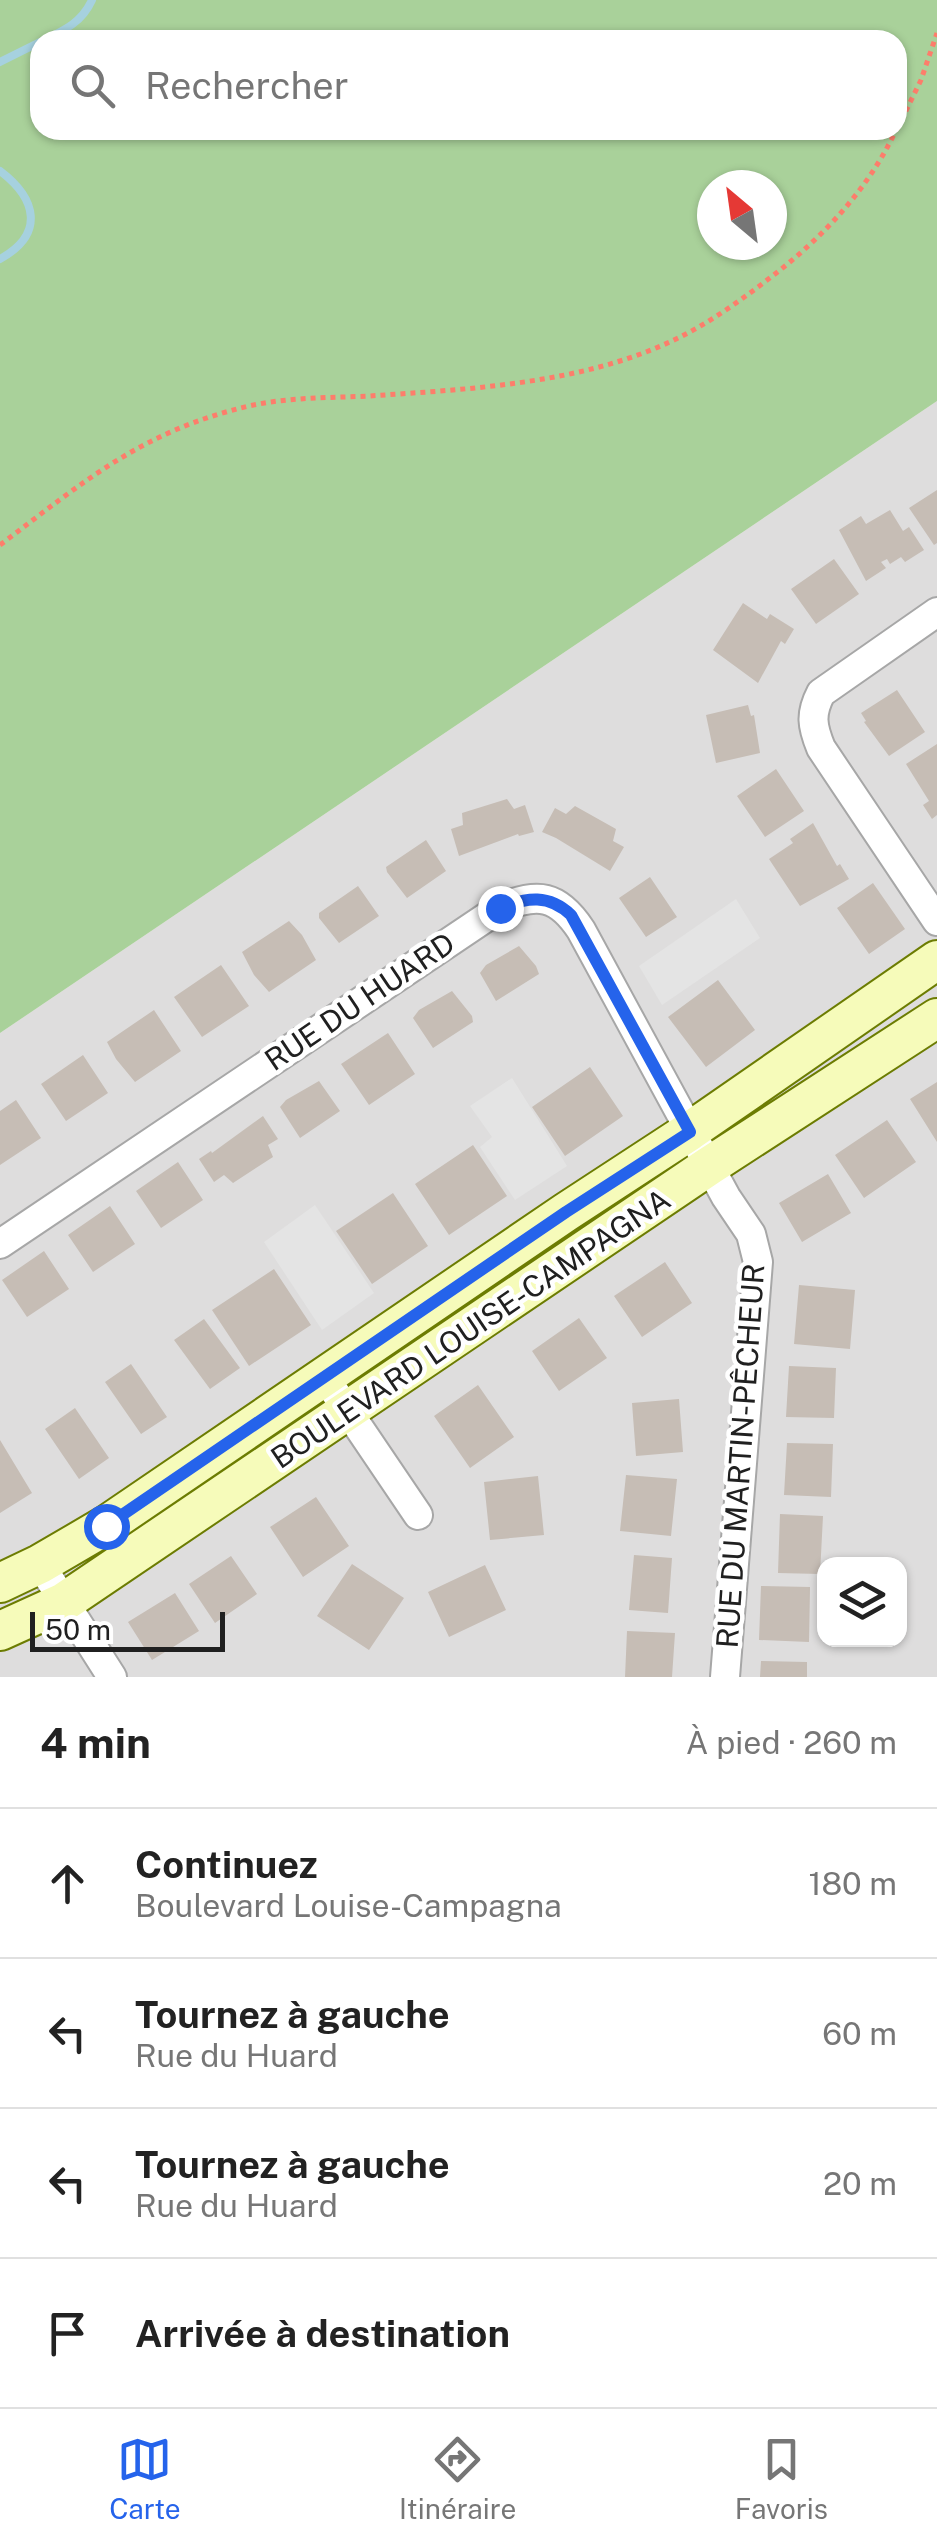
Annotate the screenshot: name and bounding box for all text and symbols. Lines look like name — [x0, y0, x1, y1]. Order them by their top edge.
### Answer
search box — [30, 30, 907, 140]
icon: search — [65, 58, 120, 113]
text: Rechercher — [145, 63, 349, 108]
north arrow — [697, 170, 787, 260]
route end — [478, 886, 524, 932]
street label: RUE DU HUARD — [258, 924, 461, 1078]
street label: BOULEVARD LOUISE-CAMPAGNA — [264, 1181, 677, 1476]
street label: RUE DU MARTIN-PÊCHEUR — [709, 1263, 771, 1649]
route start — [84, 1504, 130, 1550]
map controls — [817, 1557, 907, 1647]
button: layers — [817, 1557, 907, 1647]
scale bar — [30, 1607, 225, 1652]
text: 50 m — [45, 1613, 111, 1646]
text: 4 min — [40, 1718, 151, 1767]
text: À pied · 260 m — [686, 1724, 897, 1761]
text: Continuez — [135, 1842, 318, 1887]
icon: ahead — [40, 1856, 95, 1911]
text: 180 m — [808, 1865, 897, 1902]
text: Boulevard Louise-Campagna — [135, 1887, 562, 1924]
text: Tournez à gauche — [135, 1992, 450, 2037]
icon: left — [40, 2006, 95, 2061]
text: 60 m — [822, 2015, 897, 2052]
text: Rue du Huard — [135, 2037, 338, 2074]
text: Tournez à gauche — [135, 2142, 450, 2187]
icon: left — [40, 2156, 95, 2211]
text: 20 m — [823, 2165, 897, 2202]
text: Rue du Huard — [135, 2187, 338, 2224]
icon: arrive — [40, 2306, 95, 2361]
text: Arrivée à destination — [135, 2311, 510, 2356]
tab: Carte — [109, 2432, 181, 2525]
tab: Itinéraire — [399, 2432, 516, 2525]
tab: Favoris — [735, 2432, 828, 2525]

